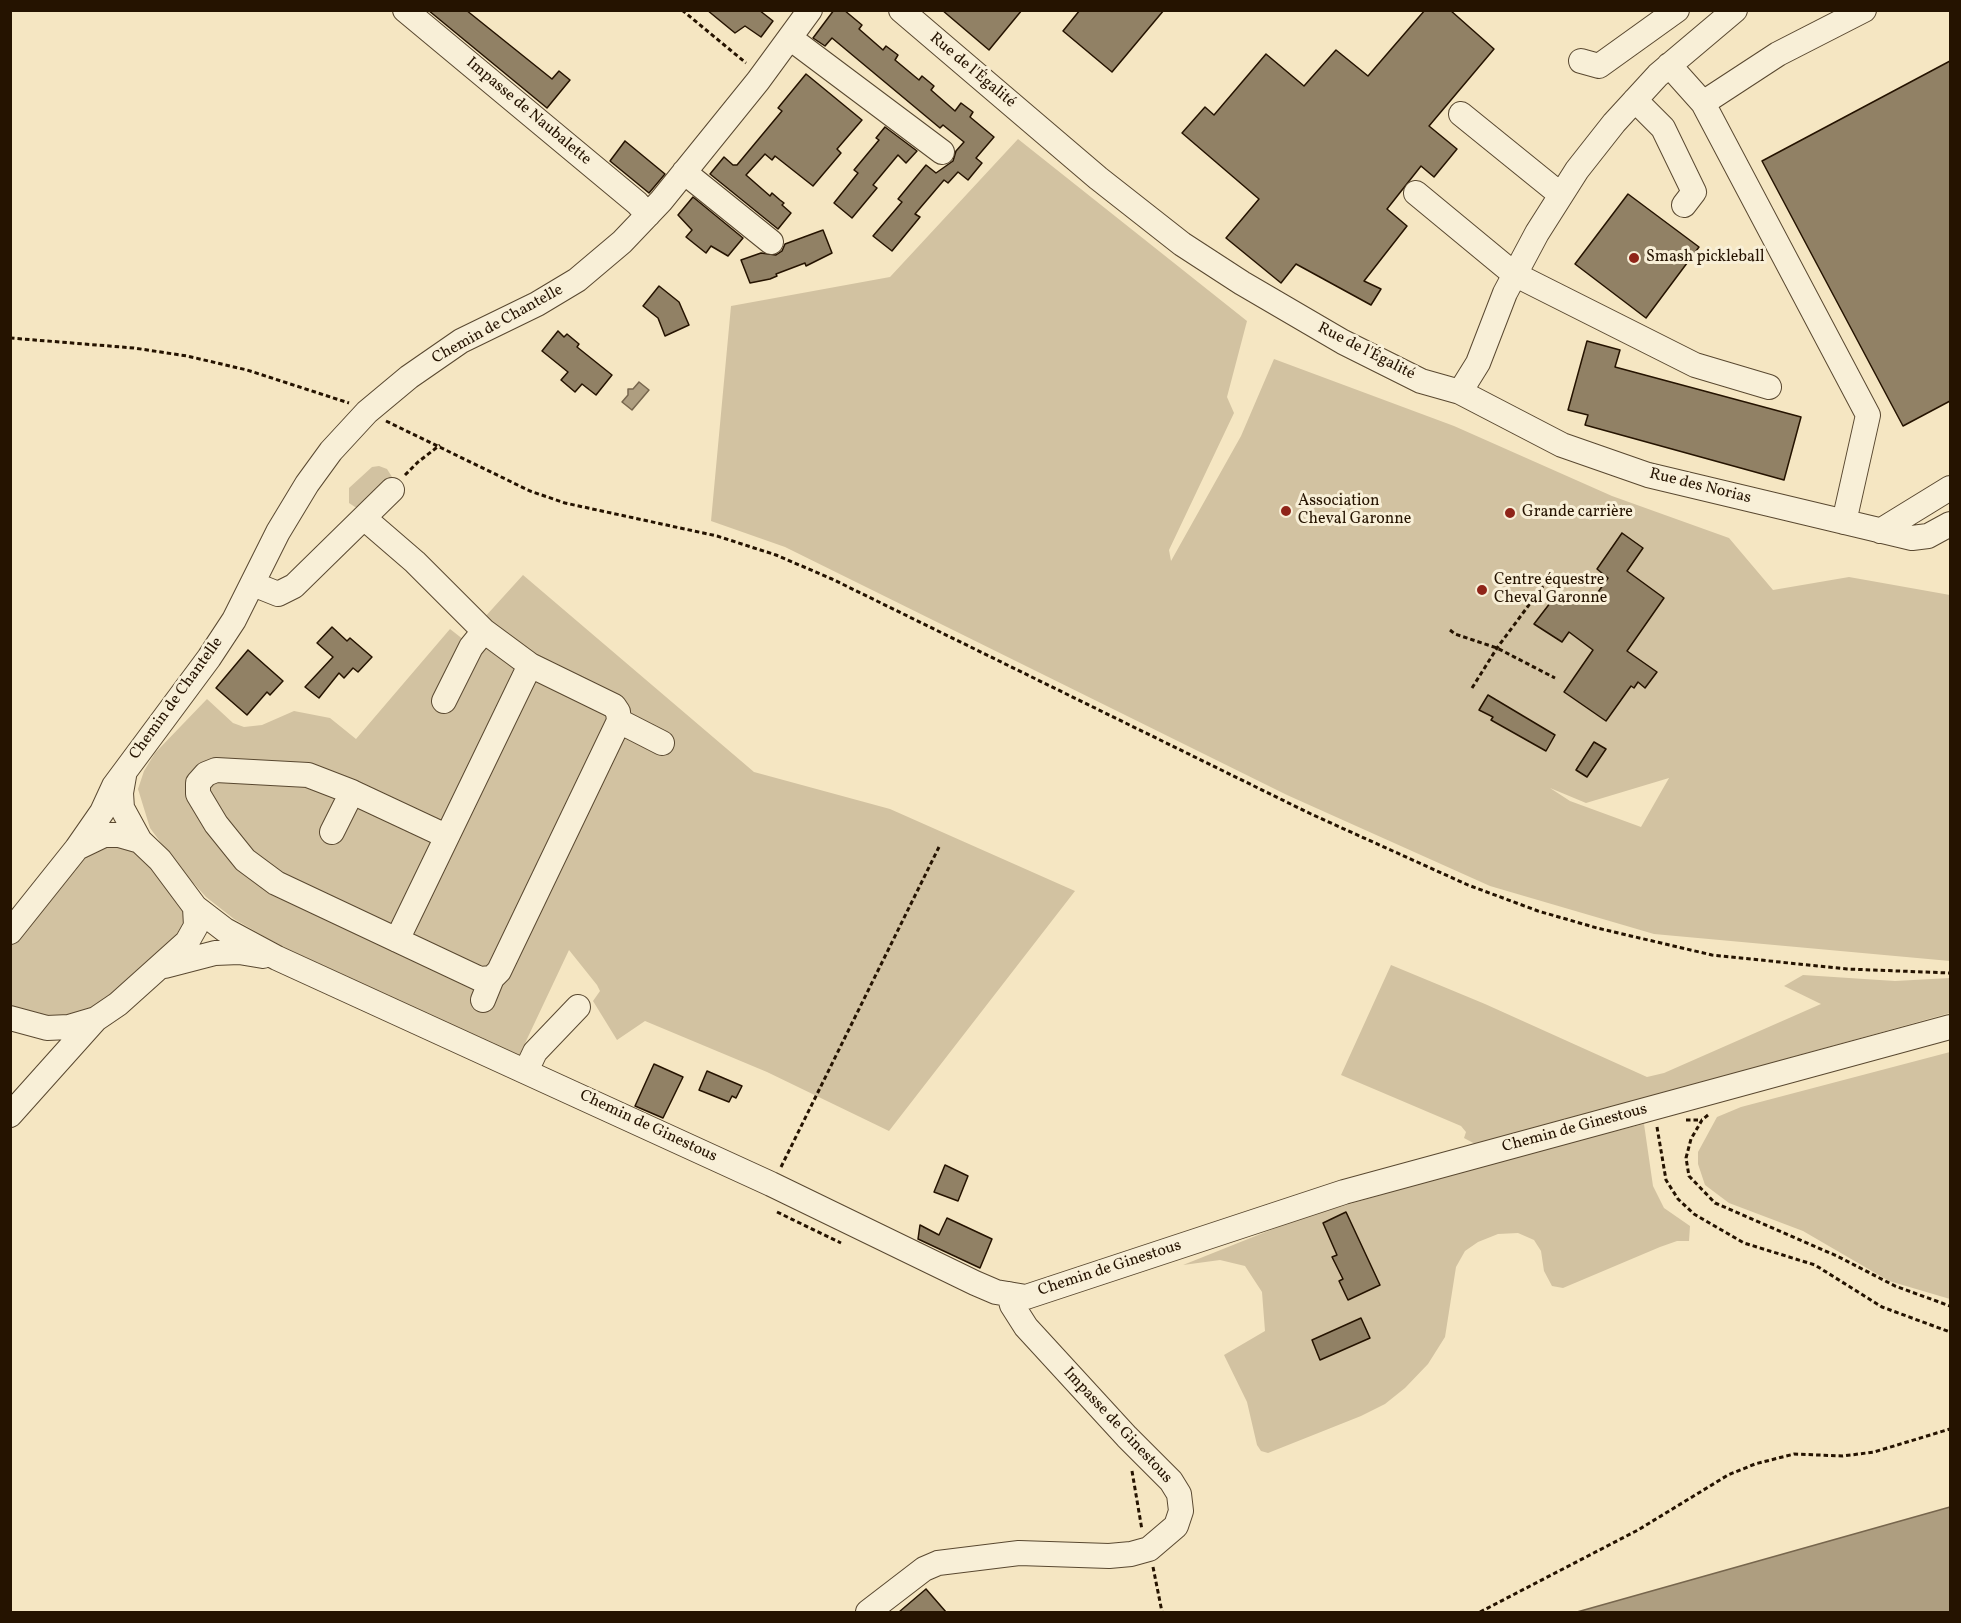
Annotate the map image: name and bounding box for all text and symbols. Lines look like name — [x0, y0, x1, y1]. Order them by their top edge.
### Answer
street label: Rue de l'Égalité — [925, 29, 1019, 113]
street label: Impasse de Naubalette — [461, 54, 595, 170]
place label: Smash pickleball — [1646, 248, 1765, 268]
marker: Smash pickleball — [1627, 251, 1641, 265]
street label: Chemin de Chantelle — [429, 281, 567, 369]
street label: Rue de l'Égalité — [1314, 319, 1418, 385]
street label: Rue des Norias — [1647, 465, 1753, 509]
place label: Association Cheval Garonne — [1298, 492, 1411, 530]
place label: Grande carrière — [1522, 503, 1633, 523]
marker: Association Cheval Garonne — [1279, 504, 1293, 518]
marker: Grande carrière — [1503, 506, 1517, 520]
place label: Centre équestre Cheval Garonne — [1494, 571, 1607, 609]
marker: Centre équestre Cheval Garonne — [1475, 583, 1489, 597]
street label: Chemin de Chantelle — [126, 634, 228, 764]
street label: Chemin de Ginestous — [576, 1087, 720, 1167]
street label: Chemin de Ginestous — [1500, 1100, 1650, 1158]
street label: Chemin de Ginestous — [1036, 1237, 1184, 1301]
street label: Impasse de Ginestous — [1058, 1364, 1176, 1488]

